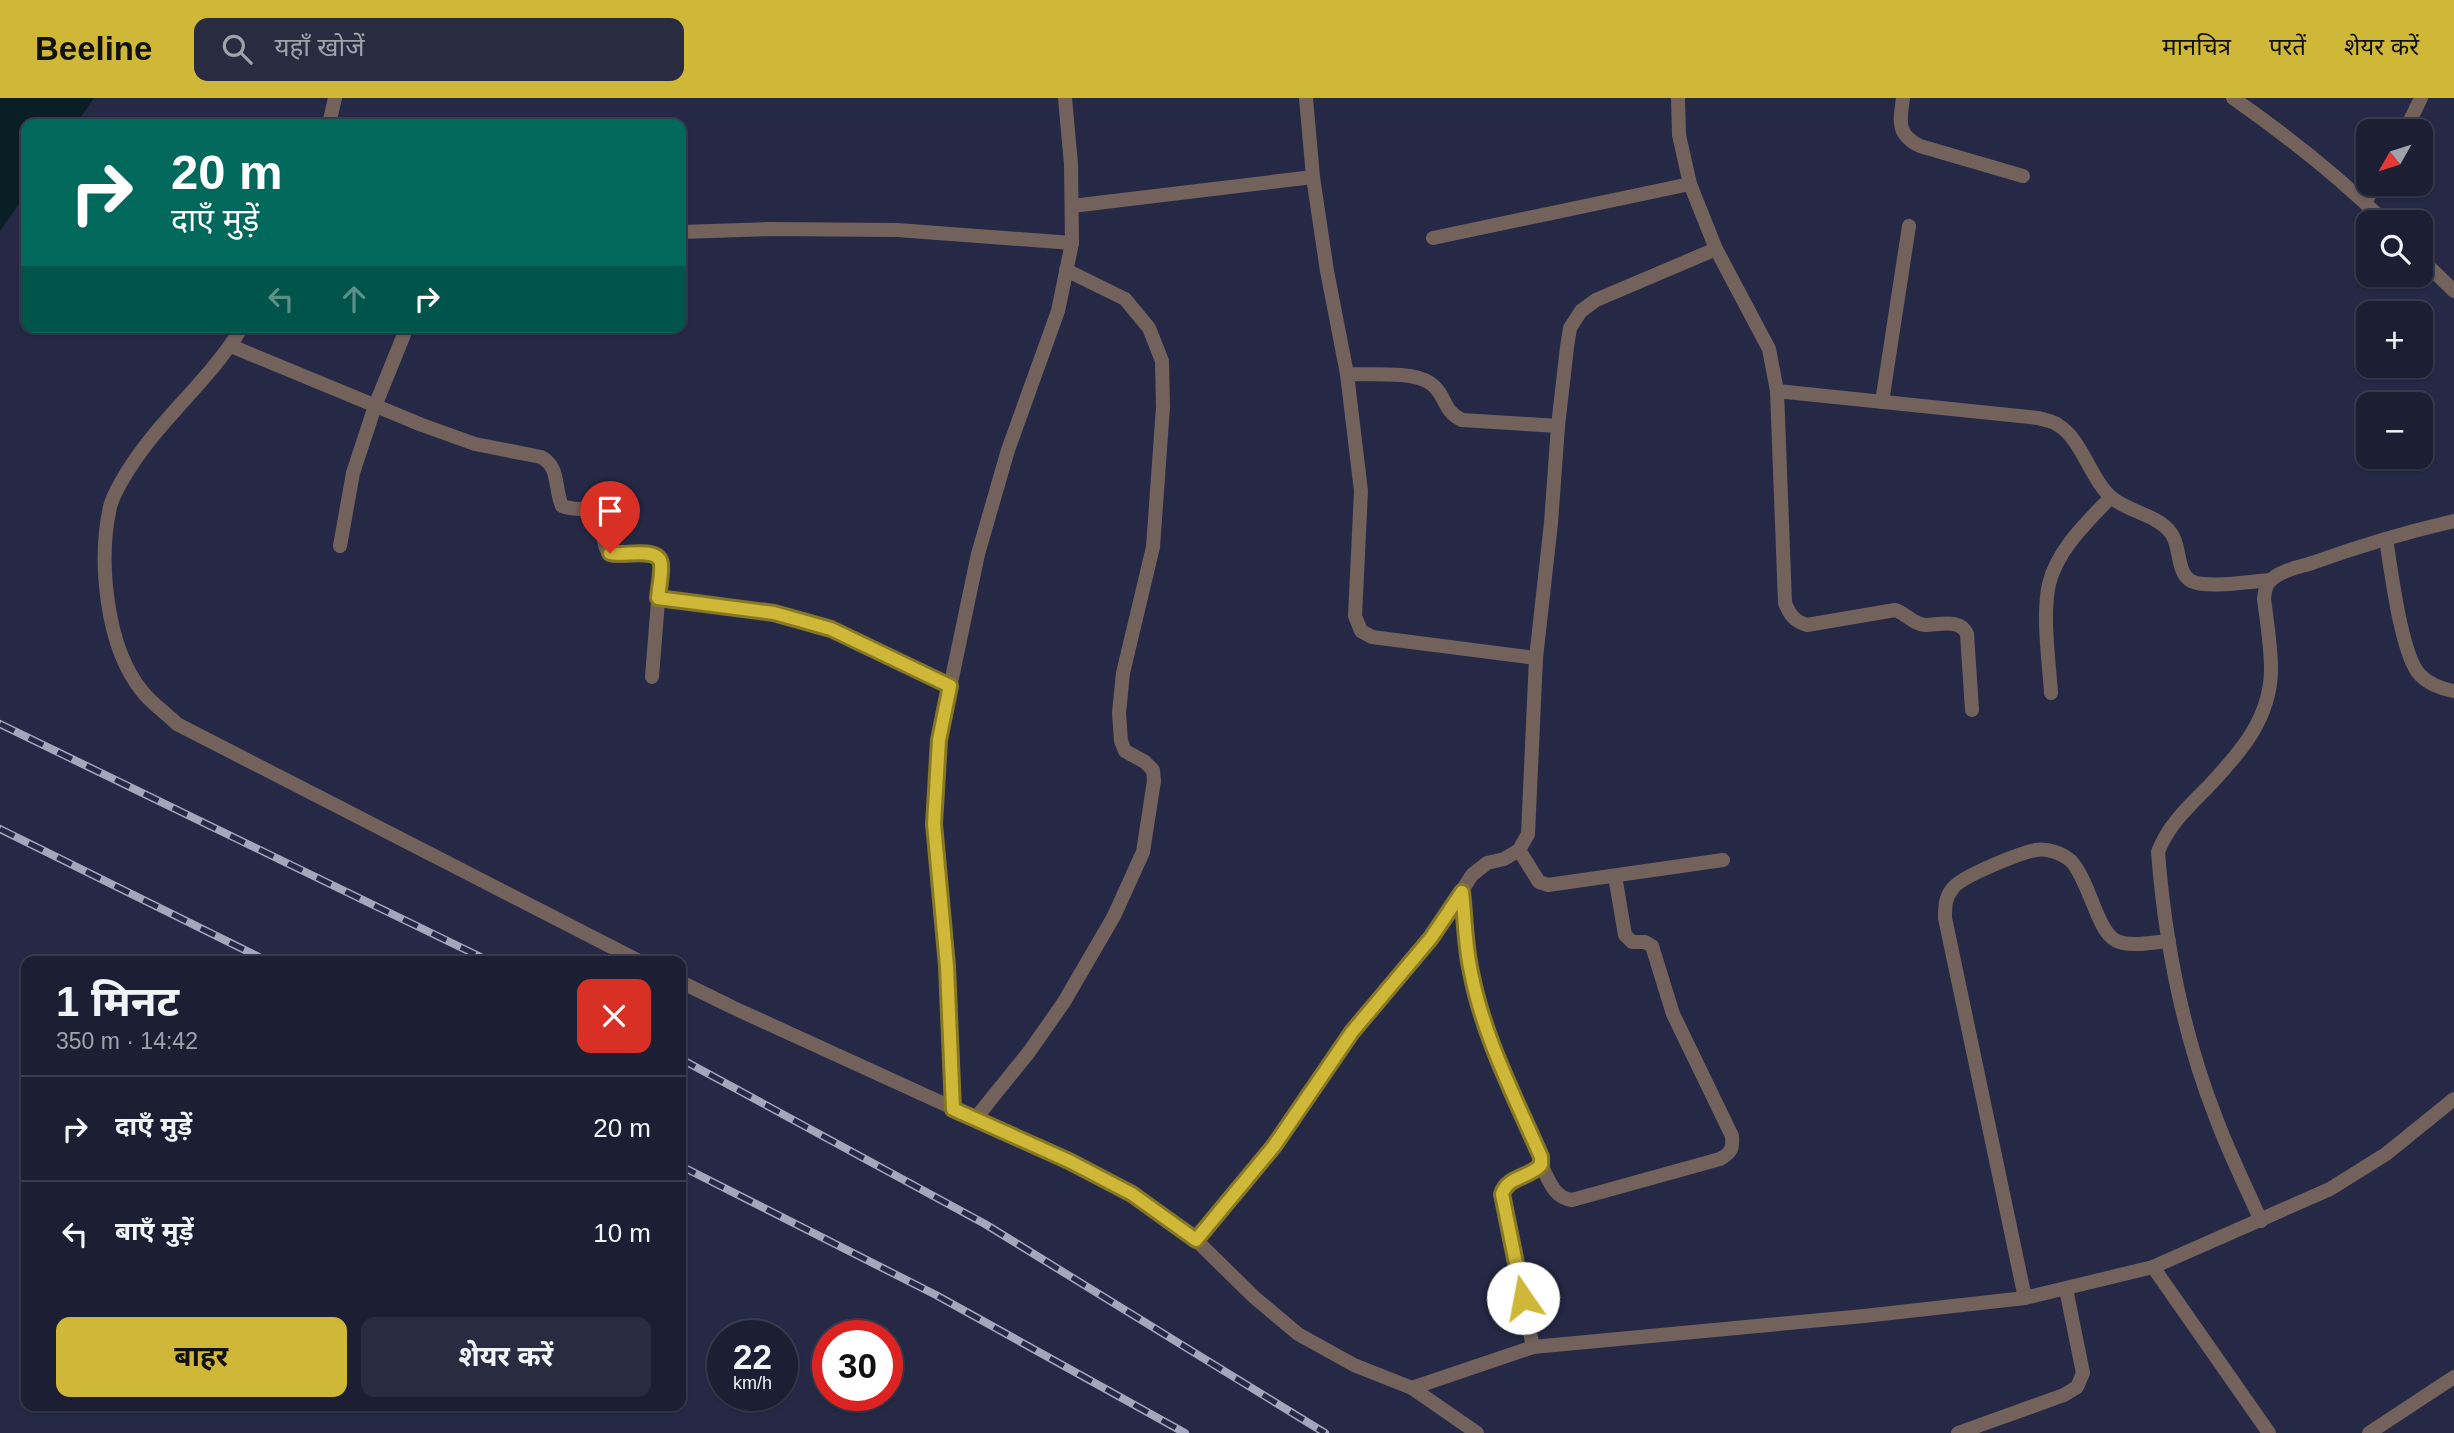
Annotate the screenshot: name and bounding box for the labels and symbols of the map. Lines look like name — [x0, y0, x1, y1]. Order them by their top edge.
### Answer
north arrow — [2356, 119, 2432, 196]
pin — [580, 481, 640, 553]
position arrow — [1486, 1261, 1560, 1335]
speed limit sign: 30 — [812, 1320, 903, 1411]

